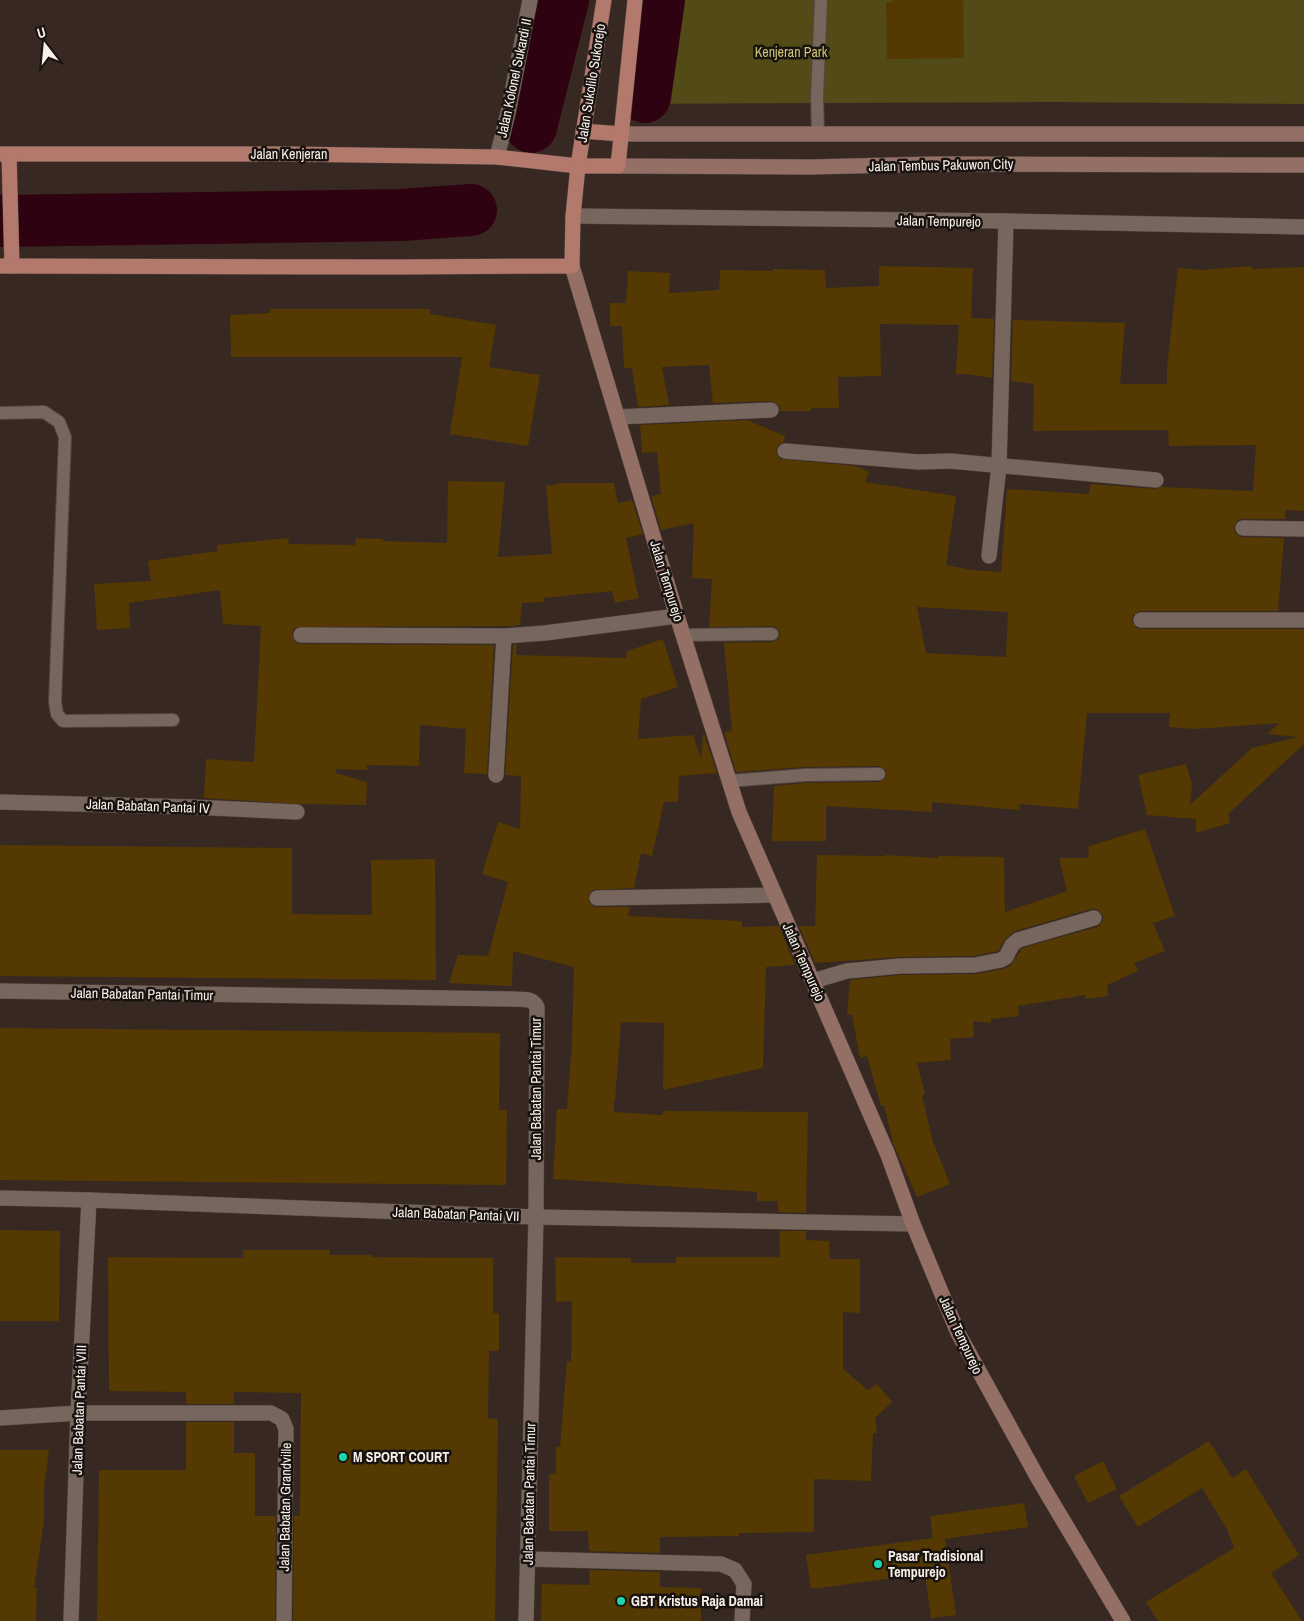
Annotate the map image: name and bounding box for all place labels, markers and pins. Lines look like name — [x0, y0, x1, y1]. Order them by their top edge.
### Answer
place label: M SPORT COURT — [353, 1448, 449, 1466]
marker: M SPORT COURT — [337, 1451, 349, 1463]
place label: Pasar Tradisional Tempurejo — [888, 1547, 983, 1581]
marker: Pasar Tradisional Tempurejo — [872, 1558, 884, 1570]
place label: GBT Kristus Raja Damai — [631, 1592, 763, 1610]
marker: GBT Kristus Raja Damai — [615, 1595, 627, 1607]

